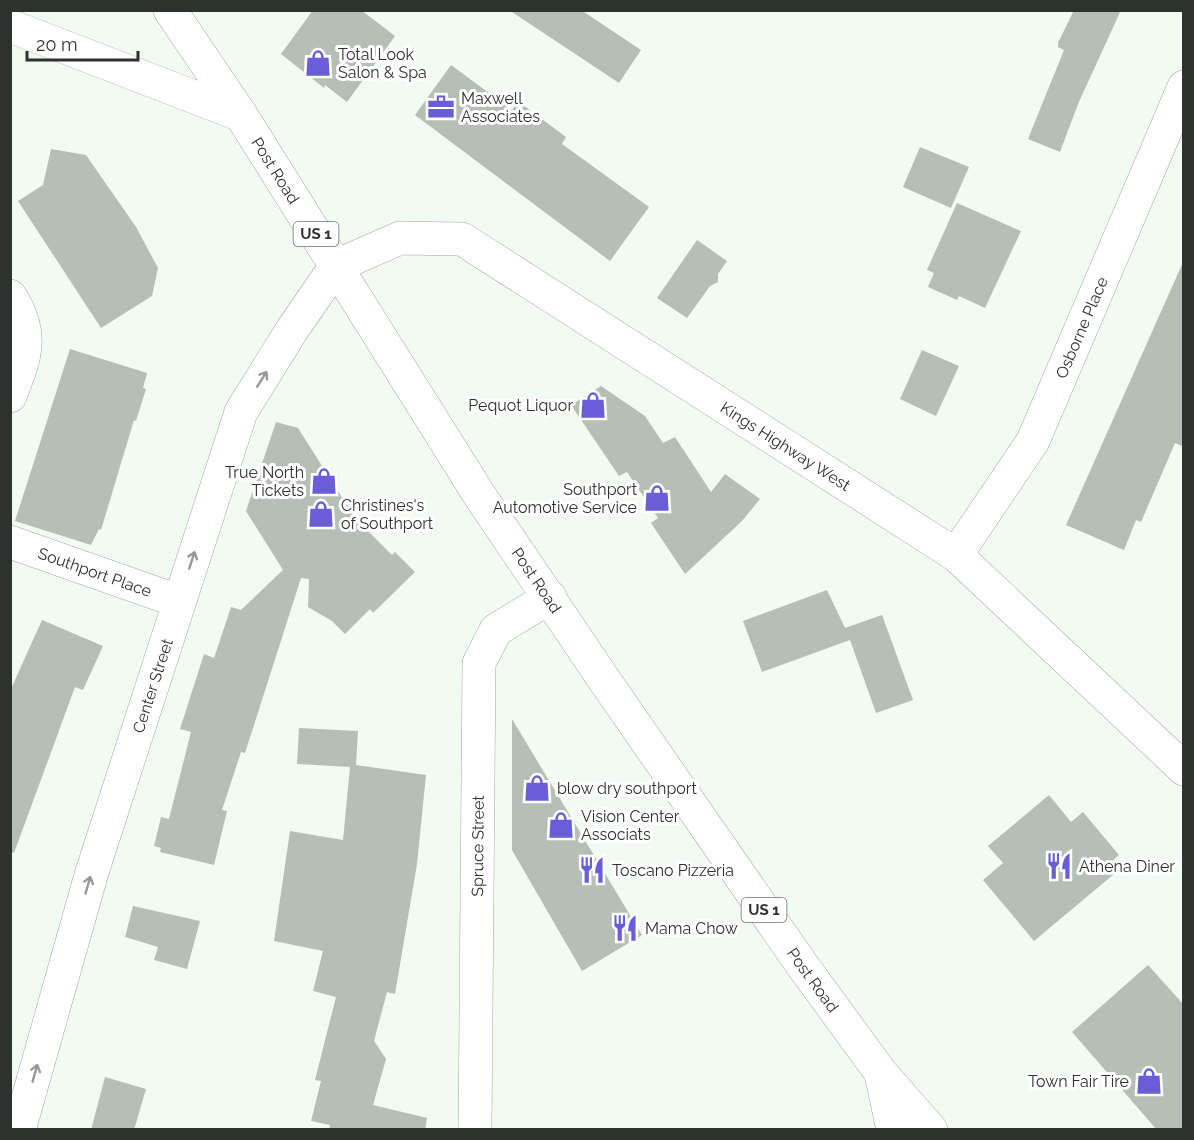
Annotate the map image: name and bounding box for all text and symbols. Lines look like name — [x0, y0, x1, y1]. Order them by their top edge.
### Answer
scale bar — [27, 24, 138, 62]
text: 20 m — [36, 34, 78, 55]
place label: Total Look Salon & Spa — [338, 45, 427, 82]
shop icon: Total Look Salon & Spa — [303, 48, 333, 78]
place label: Maxwell Associates — [461, 89, 540, 126]
office icon: Maxwell Associates — [426, 92, 456, 122]
street label: Post Road — [247, 134, 303, 207]
road number: US 1 — [294, 222, 338, 246]
street label: Osborne Place — [1052, 274, 1112, 381]
one-way arrow — [256, 371, 268, 388]
shop icon: Pequot Liquor — [578, 390, 608, 420]
place label: Pequot Liquor — [468, 396, 573, 415]
street label: Kings Highway West — [717, 398, 854, 495]
place label: True North Tickets — [225, 463, 304, 500]
shop icon: True North Tickets — [309, 466, 339, 496]
place label: Southport Automotive Service — [493, 480, 638, 517]
shop icon: Southport Automotive Service — [642, 483, 672, 513]
place label: Christines's of Southport — [341, 496, 434, 533]
shop icon: Christines's of Southport — [306, 499, 336, 529]
street label: Southport Place — [35, 544, 154, 601]
street label: Post Road — [508, 544, 565, 617]
one-way arrow — [187, 551, 198, 570]
street label: Center Street — [129, 636, 177, 735]
shop icon: blow dry southport — [522, 773, 552, 803]
place label: blow dry southport — [557, 779, 697, 798]
street label: Spruce Street — [468, 795, 488, 897]
place label: Vision Center Associats — [581, 807, 680, 844]
shop icon: Vision Center Associats — [546, 810, 576, 840]
restaurant icon: Athena Diner — [1044, 851, 1074, 881]
restaurant icon: Toscano Pizzeria — [577, 855, 607, 885]
place label: Athena Diner — [1079, 857, 1175, 876]
place label: Toscano Pizzeria — [612, 861, 734, 880]
one-way arrow — [83, 876, 94, 895]
road number: US 1 — [742, 898, 786, 922]
restaurant icon: Mama Chow — [610, 913, 640, 943]
place label: Mama Chow — [645, 919, 738, 938]
street label: Post Road — [783, 944, 842, 1016]
one-way arrow — [30, 1064, 41, 1083]
shop icon: Town Fair Tire — [1134, 1066, 1164, 1096]
place label: Town Fair Tire — [1028, 1072, 1129, 1091]

